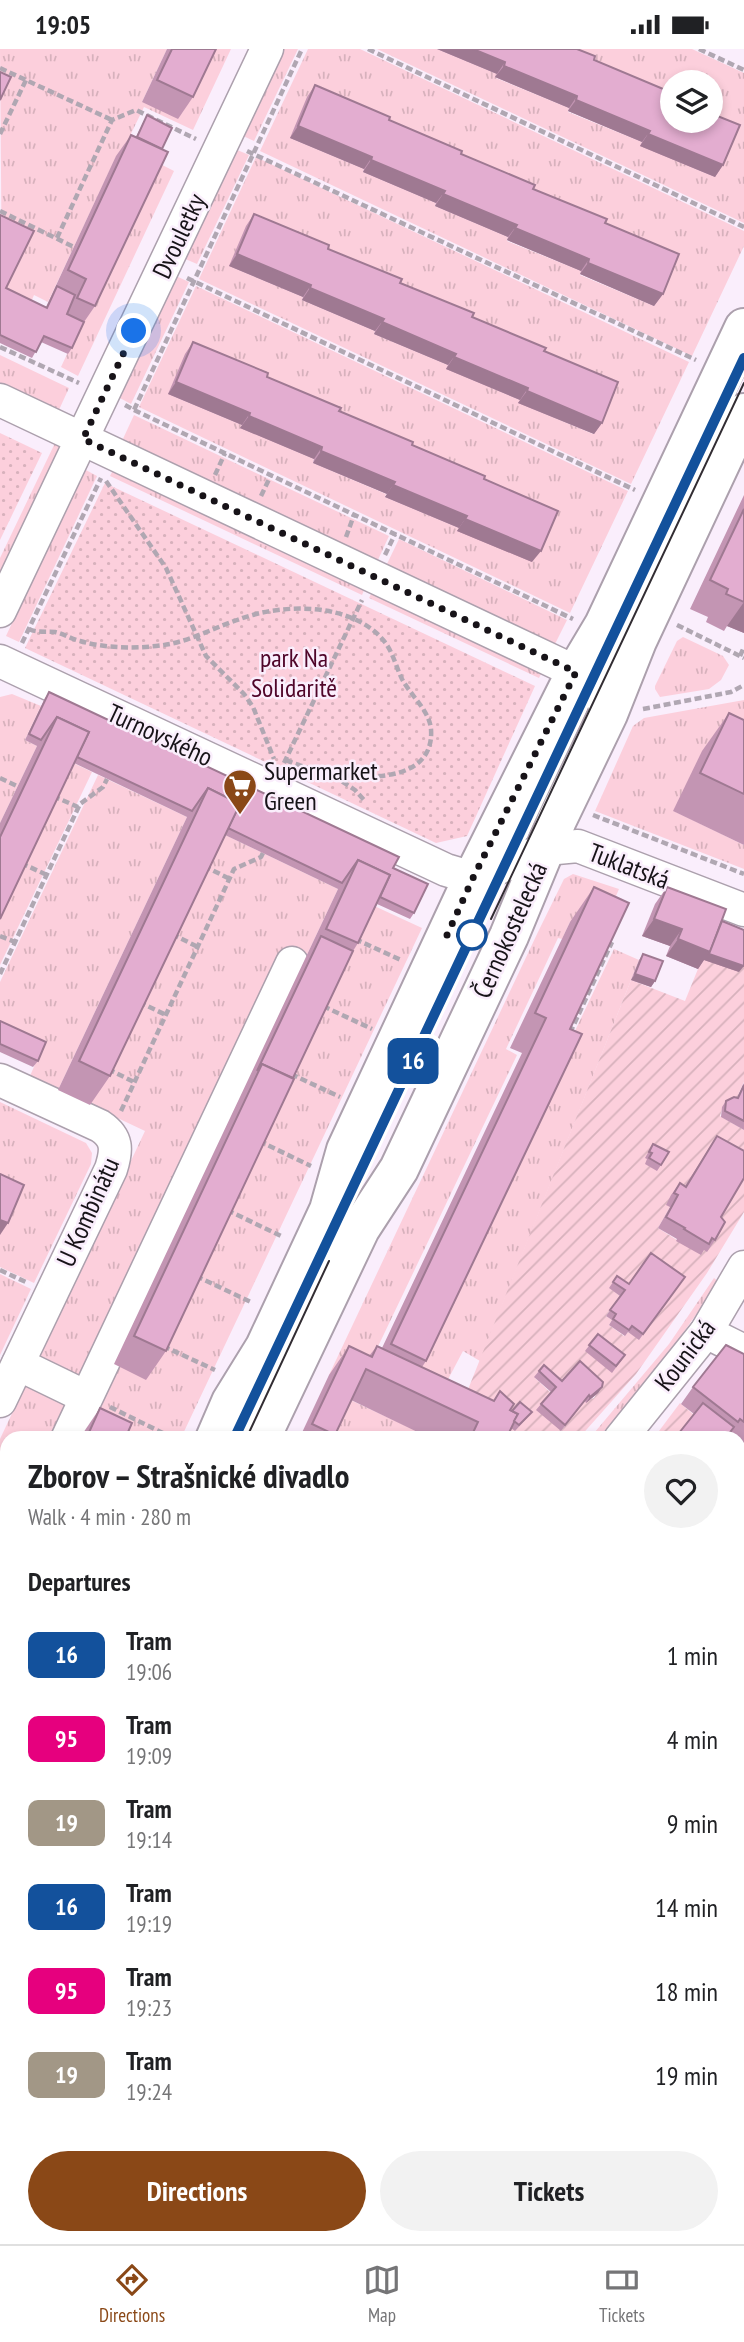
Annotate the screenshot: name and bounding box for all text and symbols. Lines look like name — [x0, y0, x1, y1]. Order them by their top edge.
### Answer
text: 19:05 — [35, 8, 91, 41]
map controls — [660, 70, 723, 133]
button: layers — [660, 70, 723, 133]
street label: Dvouletky — [145, 188, 213, 283]
your location — [116, 313, 151, 348]
park label: park Na Solidaritě — [251, 641, 337, 704]
street label: Turnovského — [102, 696, 218, 773]
place label: Supermarket Green — [264, 754, 378, 817]
supermarket icon: Supermarket Green — [221, 767, 259, 816]
street label: Tuklatská — [584, 835, 674, 896]
street label: Černokostelecká — [465, 857, 554, 1003]
unlabelled marker — [457, 920, 487, 950]
line badge: 16 — [382, 1038, 444, 1084]
text: 16 — [402, 1045, 424, 1076]
street label: U Kombinátu — [49, 1152, 126, 1272]
street label: Kounická — [647, 1312, 722, 1397]
text: Zborov – Strašnické divadlo — [28, 1454, 349, 1497]
button: heart — [644, 1454, 718, 1528]
text: Walk · 4 min · 280 m — [28, 1502, 191, 1531]
text: Departures — [28, 1565, 131, 1598]
text: Tram — [126, 1624, 172, 1657]
text: 16 — [55, 1639, 78, 1670]
text: 1 min — [667, 1639, 718, 1672]
text: 19:06 — [126, 1657, 172, 1686]
text: Tram — [126, 1708, 172, 1741]
text: 95 — [55, 1723, 78, 1754]
text: 4 min — [667, 1723, 718, 1756]
text: 19:09 — [126, 1741, 172, 1770]
text: Tram — [126, 1792, 172, 1825]
text: 19 — [55, 1807, 78, 1838]
text: 9 min — [667, 1807, 718, 1840]
text: 19:14 — [126, 1825, 172, 1854]
text: Tram — [126, 1876, 172, 1909]
text: 16 — [55, 1891, 78, 1922]
text: 14 min — [655, 1891, 718, 1924]
text: 19:19 — [126, 1909, 172, 1938]
text: Tram — [126, 1960, 172, 1993]
text: 95 — [55, 1975, 78, 2006]
text: 18 min — [655, 1975, 718, 2008]
text: 19:23 — [126, 1993, 172, 2022]
text: Tram — [126, 2044, 172, 2077]
text: 19 — [55, 2059, 78, 2090]
text: 19 min — [655, 2059, 718, 2092]
text: 19:24 — [126, 2077, 172, 2106]
button: Directions — [28, 2151, 366, 2231]
button: Tickets — [380, 2151, 718, 2231]
tab: Directions — [99, 2261, 165, 2327]
tab: Map — [363, 2261, 401, 2327]
tab: Tickets — [599, 2261, 645, 2327]

